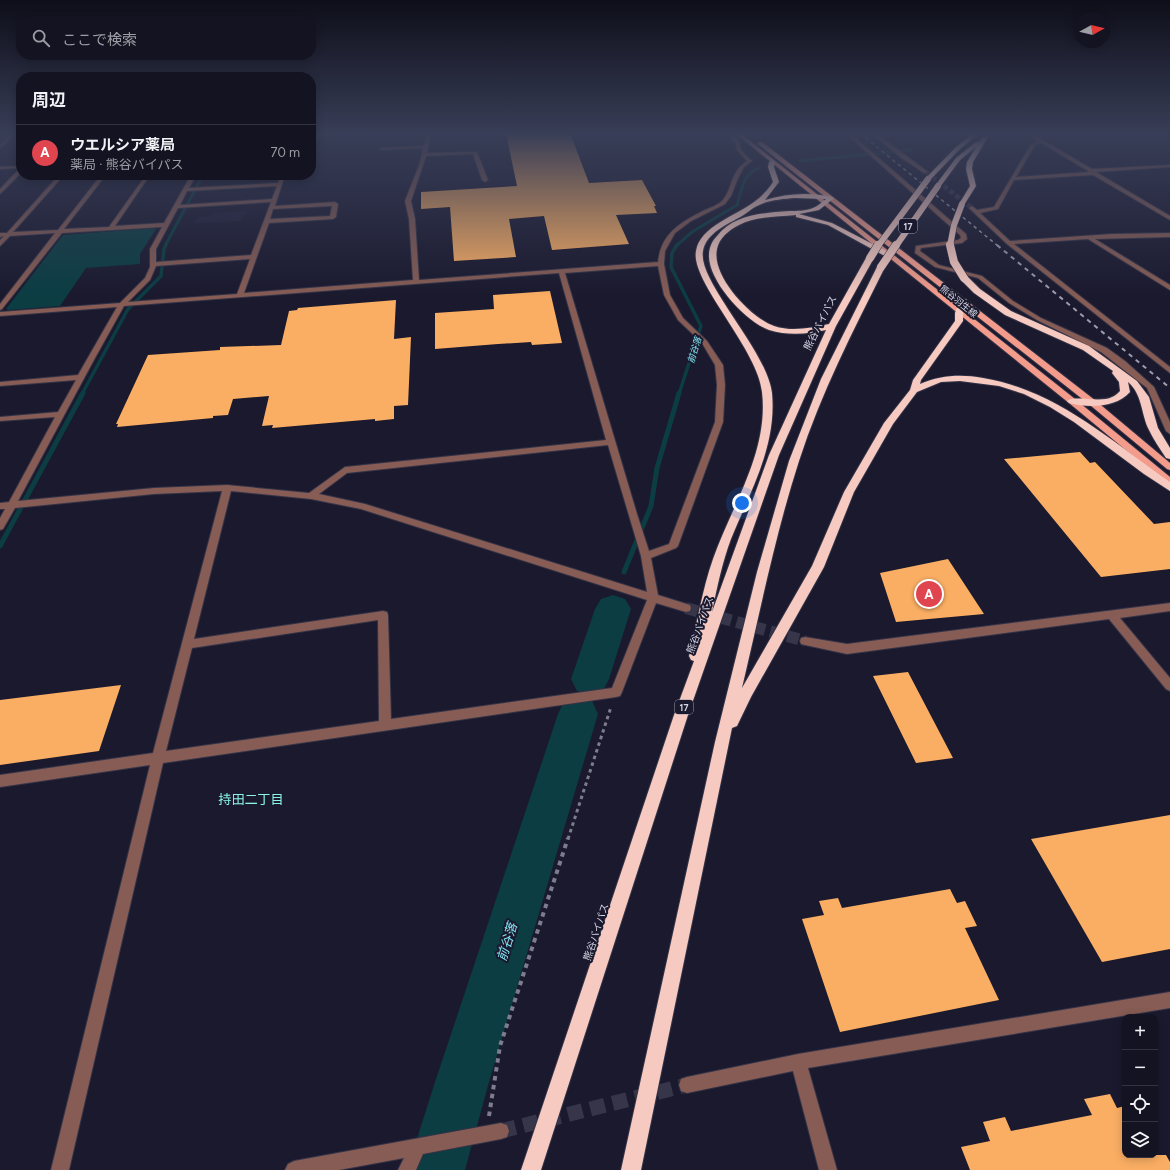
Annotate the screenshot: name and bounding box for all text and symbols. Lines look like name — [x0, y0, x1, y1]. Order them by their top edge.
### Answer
north arrow — [1074, 12, 1110, 48]
search box — [16, 16, 316, 60]
icon: search — [30, 27, 52, 49]
text: ここで検索 — [62, 31, 137, 49]
text: 周辺 — [32, 90, 66, 110]
text: ウエルシア薬局 — [70, 136, 175, 154]
text: A — [40, 145, 50, 160]
text: 70 m — [270, 145, 300, 160]
text: 薬局 · 熊谷バイパス — [70, 157, 183, 172]
road number: 17 — [899, 219, 917, 233]
street label: 熊谷羽生線 — [938, 283, 981, 320]
street label: 熊谷バイパス — [801, 293, 839, 353]
water label: 前谷落 — [685, 334, 704, 365]
your location — [732, 493, 752, 513]
pin: A — [916, 579, 942, 609]
street label: 熊谷バイパス — [684, 595, 716, 655]
road number: 17 — [675, 700, 693, 714]
district label: 持田二丁目 — [218, 792, 284, 807]
street label: 熊谷バイパス — [581, 902, 611, 962]
water label: 前谷落 — [494, 919, 520, 963]
map controls — [1122, 1014, 1158, 1158]
button: + — [1122, 1014, 1158, 1050]
button: − — [1122, 1050, 1158, 1086]
button: locate — [1122, 1086, 1158, 1122]
button: layers — [1122, 1122, 1158, 1158]

